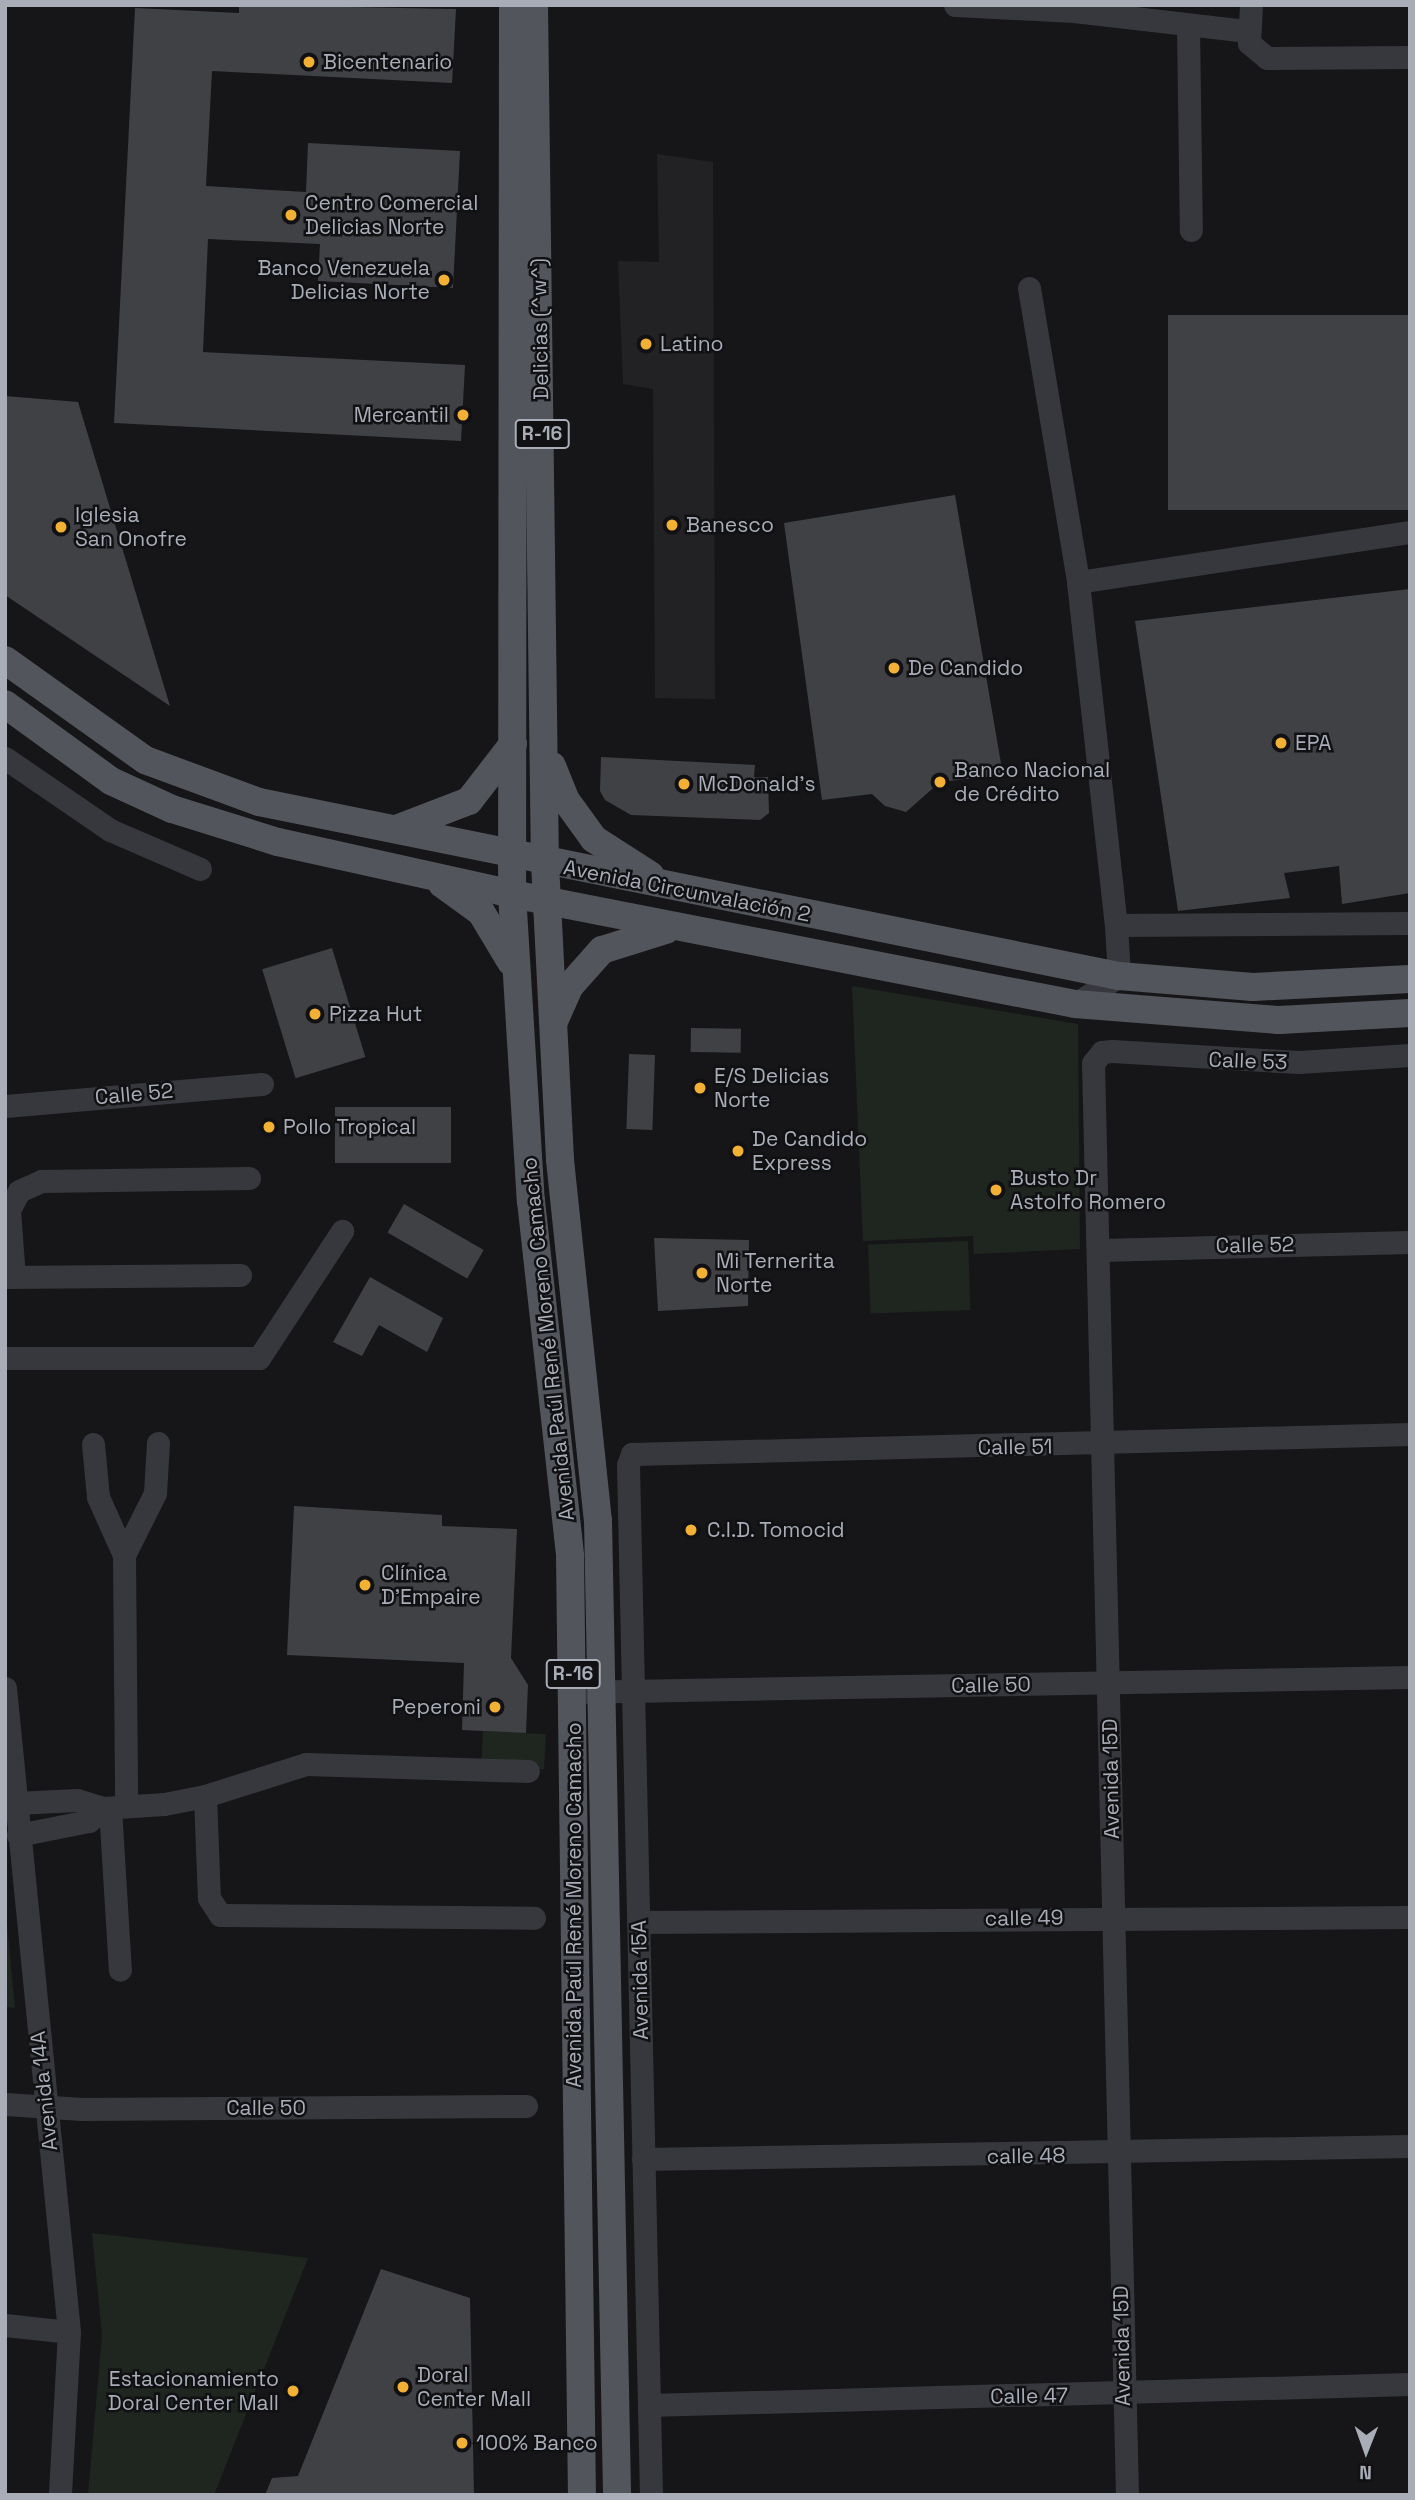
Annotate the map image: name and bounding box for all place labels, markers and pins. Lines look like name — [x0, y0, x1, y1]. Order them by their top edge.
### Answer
place label: Bicentenario — [323, 49, 452, 75]
marker: Bicentenario — [301, 54, 317, 70]
place label: Centro Comercial Delicias Norte — [305, 190, 478, 240]
marker: Centro Comercial Delicias Norte — [283, 207, 299, 223]
place label: Banco Venezuela Delicias Norte — [257, 255, 430, 305]
marker: Banco Venezuela Delicias Norte — [436, 272, 452, 288]
place label: Latino — [660, 331, 724, 357]
marker: Latino — [638, 336, 654, 352]
place label: Mercantil — [354, 402, 449, 428]
marker: Mercantil — [455, 407, 471, 423]
place label: Iglesia San Onofre — [75, 502, 187, 552]
place label: Banesco — [686, 512, 774, 538]
marker: Banesco — [664, 517, 680, 533]
marker: Iglesia San Onofre — [53, 519, 69, 535]
place label: De Candido — [908, 655, 1023, 681]
marker: De Candido — [886, 660, 902, 676]
place label: EPA — [1295, 730, 1331, 756]
marker: EPA — [1273, 735, 1289, 751]
place label: Banco Nacional de Crédito — [954, 757, 1110, 807]
place label: McDonald's — [698, 771, 816, 797]
marker: Banco Nacional de Crédito — [932, 774, 948, 790]
marker: McDonald's — [676, 776, 692, 792]
place label: Pizza Hut — [329, 1001, 422, 1027]
marker: Pizza Hut — [307, 1006, 323, 1022]
place label: E/S Delicias Norte — [714, 1063, 829, 1113]
marker: E/S Delicias Norte — [692, 1080, 708, 1096]
place label: Pollo Tropical — [283, 1114, 417, 1140]
marker: Pollo Tropical — [261, 1119, 277, 1135]
place label: De Candido Express — [752, 1126, 867, 1176]
marker: De Candido Express — [730, 1143, 746, 1159]
place label: Busto Dr Astolfo Romero — [1010, 1165, 1166, 1215]
marker: Busto Dr Astolfo Romero — [988, 1182, 1004, 1198]
place label: Mi Ternerita Norte — [716, 1248, 835, 1298]
marker: Mi Ternerita Norte — [694, 1265, 710, 1281]
place label: C.I.D. Tomocid — [707, 1517, 846, 1543]
marker: C.I.D. Tomocid — [681, 1520, 701, 1540]
place label: Clínica D'Empaire — [381, 1560, 481, 1610]
marker: Clínica D'Empaire — [355, 1575, 375, 1595]
place label: Peperoni — [392, 1694, 481, 1720]
marker: Peperoni — [487, 1699, 503, 1715]
place label: Doral Center Mall — [417, 2362, 531, 2412]
place label: Estacionamiento Doral Center Mall — [108, 2366, 279, 2416]
marker: Doral Center Mall — [395, 2379, 411, 2395]
marker: Estacionamiento Doral Center Mall — [285, 2383, 301, 2399]
place label: 100% Banco — [476, 2430, 598, 2456]
marker: 100% Banco — [454, 2435, 470, 2451]

